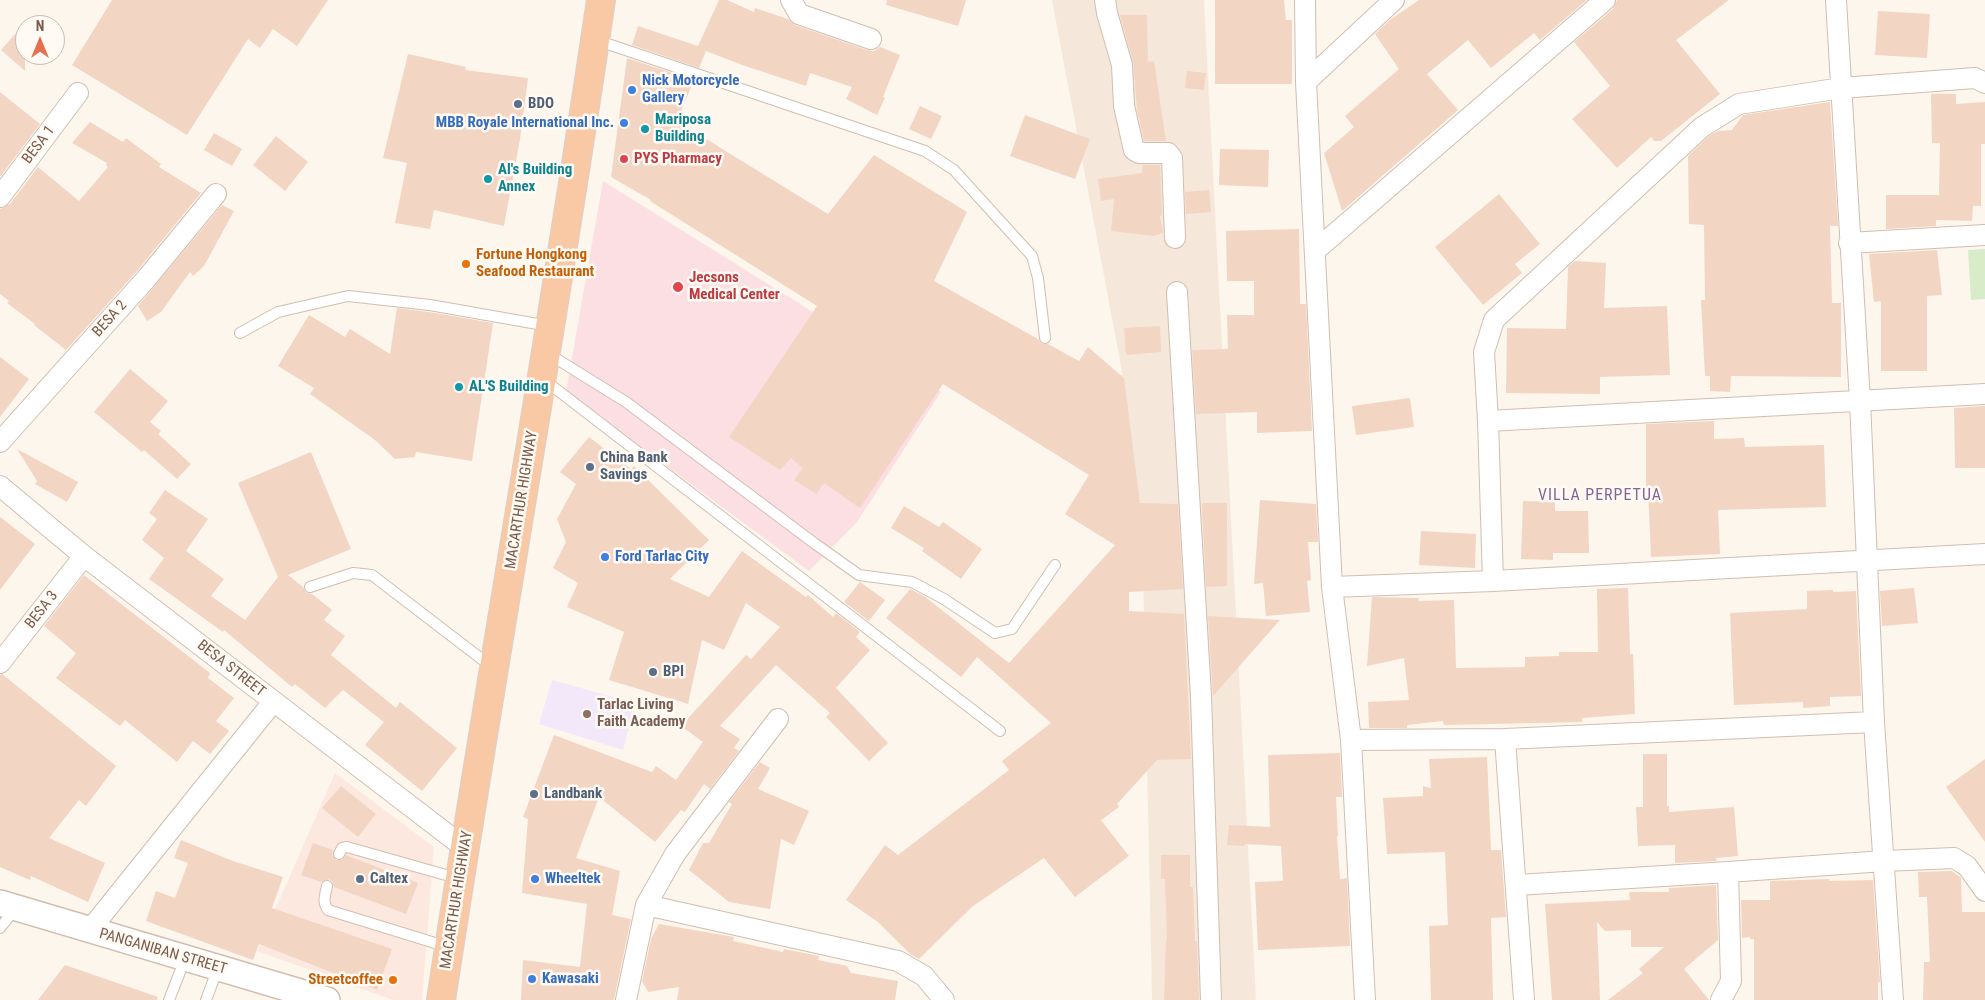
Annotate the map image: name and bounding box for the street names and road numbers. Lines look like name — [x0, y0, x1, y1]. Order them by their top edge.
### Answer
street label: BESA 1 — [19, 122, 59, 168]
street label: BESA 2 — [89, 297, 131, 341]
street label: MACARTHUR HIGHWAY — [502, 430, 542, 570]
street label: BESA 3 — [22, 588, 62, 632]
street label: BESA STREET — [193, 637, 269, 701]
street label: MACARTHUR HIGHWAY — [437, 830, 477, 970]
street label: PANGANIBAN STREET — [97, 925, 229, 979]

